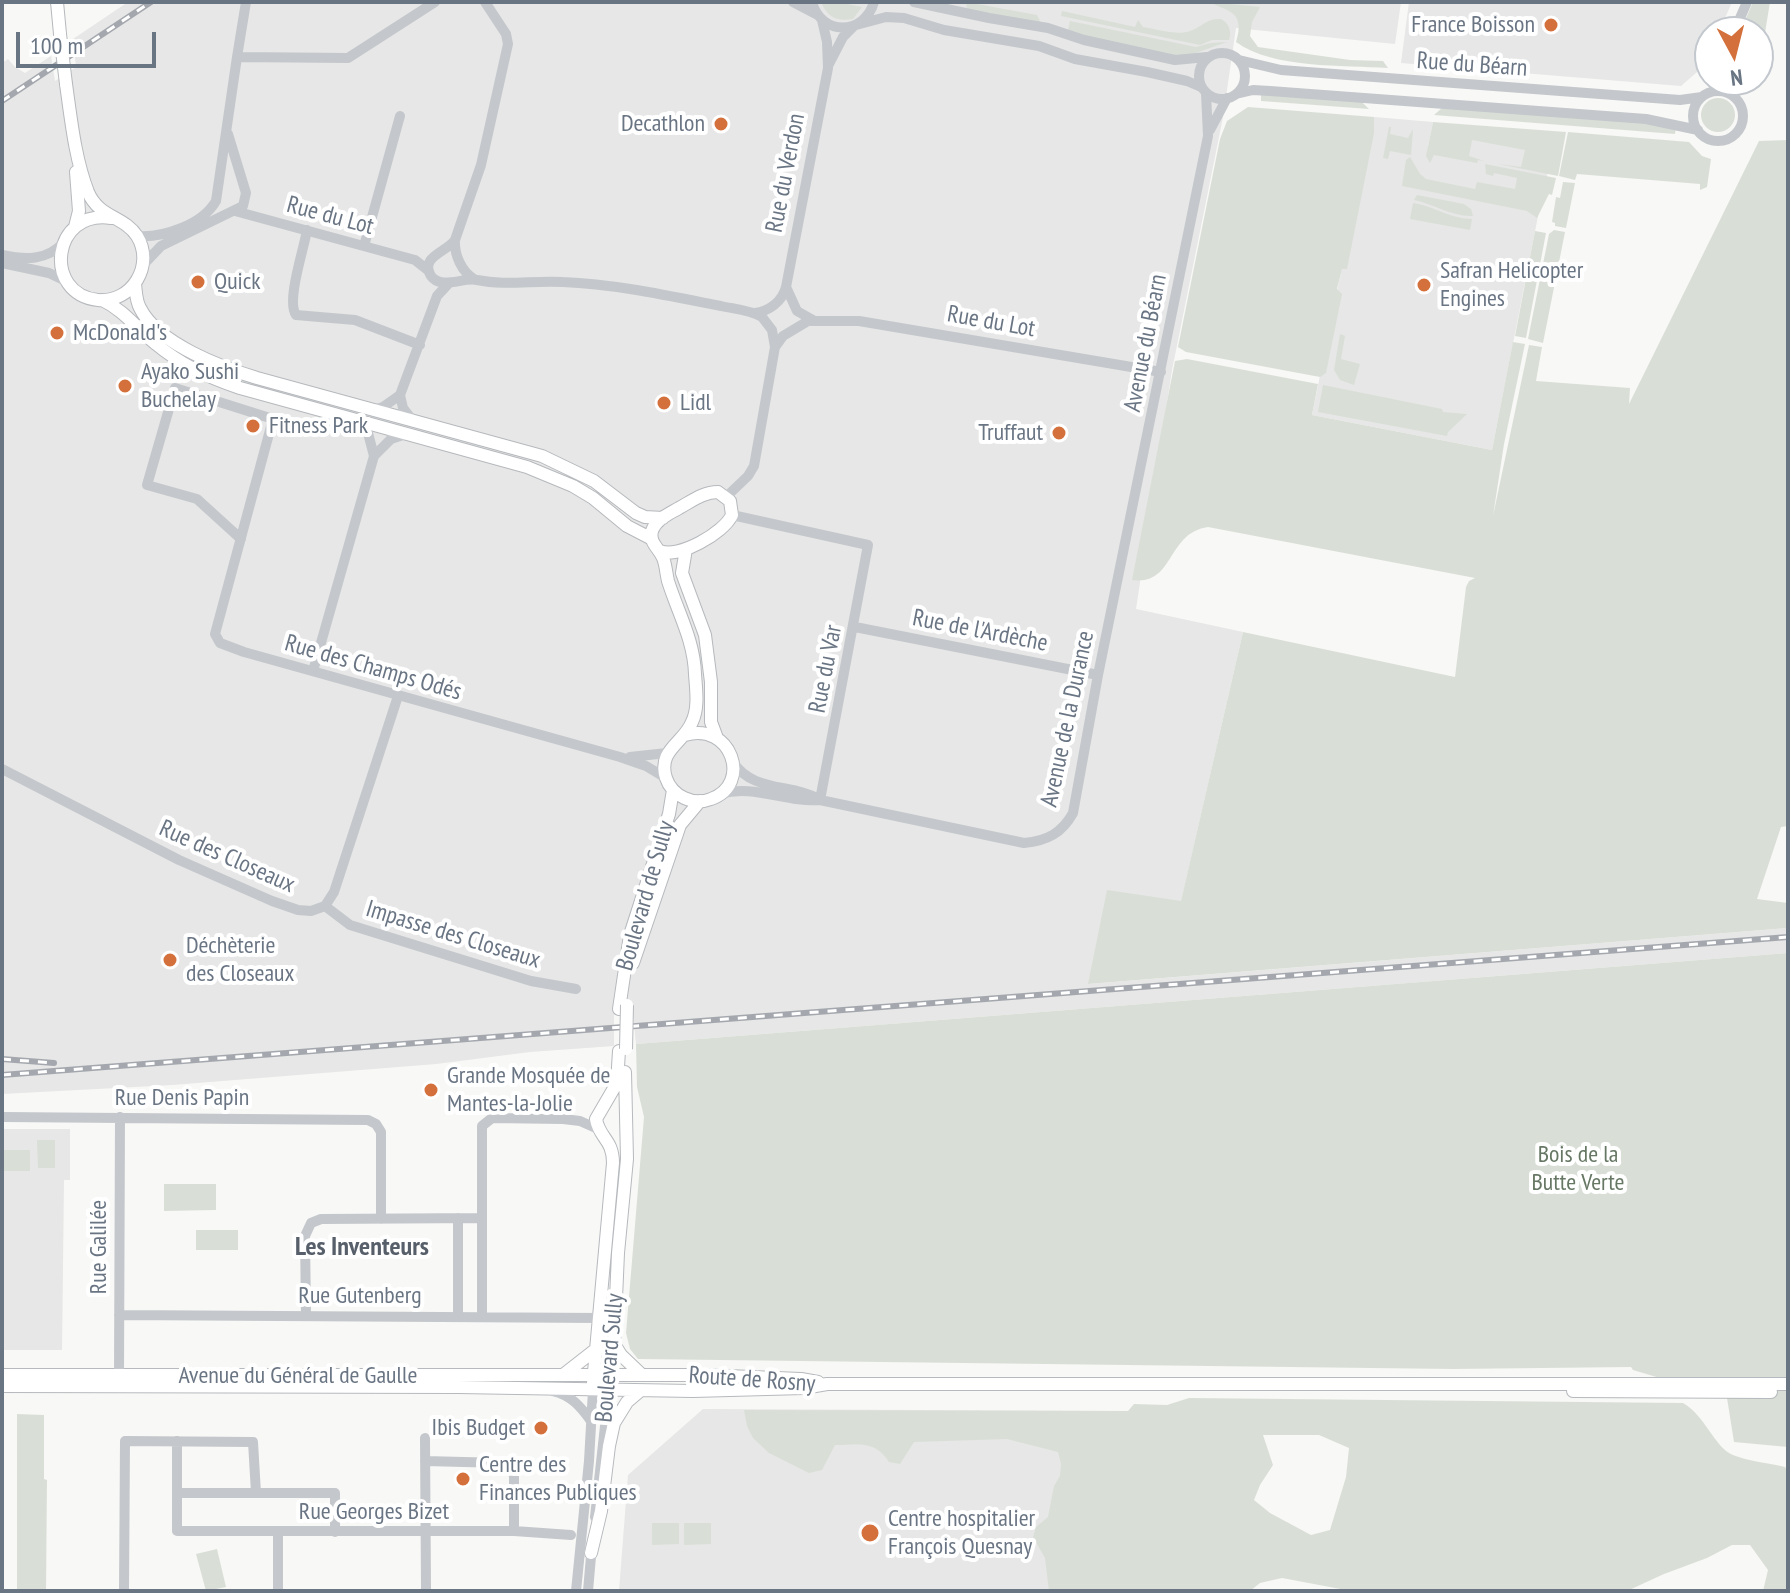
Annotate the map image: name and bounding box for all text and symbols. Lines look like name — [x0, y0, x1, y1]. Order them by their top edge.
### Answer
place label: France Boisson — [1411, 11, 1535, 39]
scale bar — [20, 16, 160, 66]
marker: France Boisson — [1542, 16, 1560, 34]
north arrow — [1694, 16, 1774, 96]
text: 100 m — [30, 30, 83, 61]
street label: Rue du Béarn — [1416, 47, 1528, 83]
text: N — [1729, 63, 1744, 92]
place label: Decathlon — [621, 110, 705, 138]
street label: Rue du Verdon — [760, 111, 812, 235]
marker: Decathlon — [712, 115, 730, 133]
street label: Rue du Lot — [283, 191, 377, 241]
place label: Safran Helicopter Engines — [1440, 257, 1583, 313]
place label: Quick — [214, 268, 261, 296]
street label: Avenue du Béarn — [1119, 272, 1173, 414]
marker: Quick — [189, 273, 207, 291]
marker: Safran Helicopter Engines — [1415, 276, 1433, 294]
street label: Rue du Lot — [945, 300, 1037, 344]
place label: McDonald's — [73, 319, 167, 347]
marker: McDonald's — [48, 324, 66, 342]
place label: Ayako Sushi Buchelay — [141, 358, 239, 414]
marker: Ayako Sushi Buchelay — [116, 377, 134, 395]
place label: Lidl — [680, 389, 711, 417]
marker: Lidl — [655, 394, 673, 412]
place label: Fitness Park — [269, 412, 368, 440]
marker: Fitness Park — [244, 417, 262, 435]
place label: Truffaut — [978, 419, 1043, 447]
marker: Truffaut — [1050, 424, 1068, 442]
street label: Rue de l'Ardèche — [910, 604, 1050, 658]
street label: Rue du Var — [803, 623, 849, 715]
street label: Avenue de la Durance — [1035, 628, 1101, 810]
street label: Rue des Champs Odés — [281, 629, 465, 707]
street label: Rue des Closeaux — [155, 814, 299, 900]
street label: Boulevard de Sully — [611, 818, 681, 974]
street label: Impasse des Closeaux — [362, 895, 544, 975]
place label: Déchèterie des Closeaux — [186, 932, 294, 988]
marker: Déchèterie des Closeaux — [161, 951, 179, 969]
place label: Grande Mosquée de Mantes-la-Jolie — [447, 1062, 610, 1118]
marker: Grande Mosquée de Mantes-la-Jolie — [422, 1081, 440, 1099]
street label: Rue Denis Papin — [115, 1084, 249, 1112]
park label: Bois de la Butte Verte — [1531, 1141, 1625, 1197]
street label: Rue Galilée — [85, 1200, 113, 1294]
district label: Les Inventeurs — [295, 1232, 429, 1264]
street label: Rue Gutenberg — [298, 1282, 422, 1310]
street label: Boulevard Sully — [590, 1292, 630, 1424]
street label: Route de Rosny — [688, 1361, 816, 1399]
street label: Avenue du Général de Gaulle — [178, 1362, 418, 1390]
place label: Ibis Budget — [432, 1414, 525, 1442]
marker: Ibis Budget — [532, 1419, 550, 1437]
place label: Centre des Finances Publiques — [479, 1451, 637, 1507]
marker: Centre des Finances Publiques — [454, 1470, 472, 1488]
street label: Rue Georges Bizet — [299, 1498, 449, 1526]
place label: Centre hospitalier François Quesnay — [888, 1505, 1035, 1561]
marker: Centre hospitalier François Quesnay — [859, 1522, 881, 1544]

